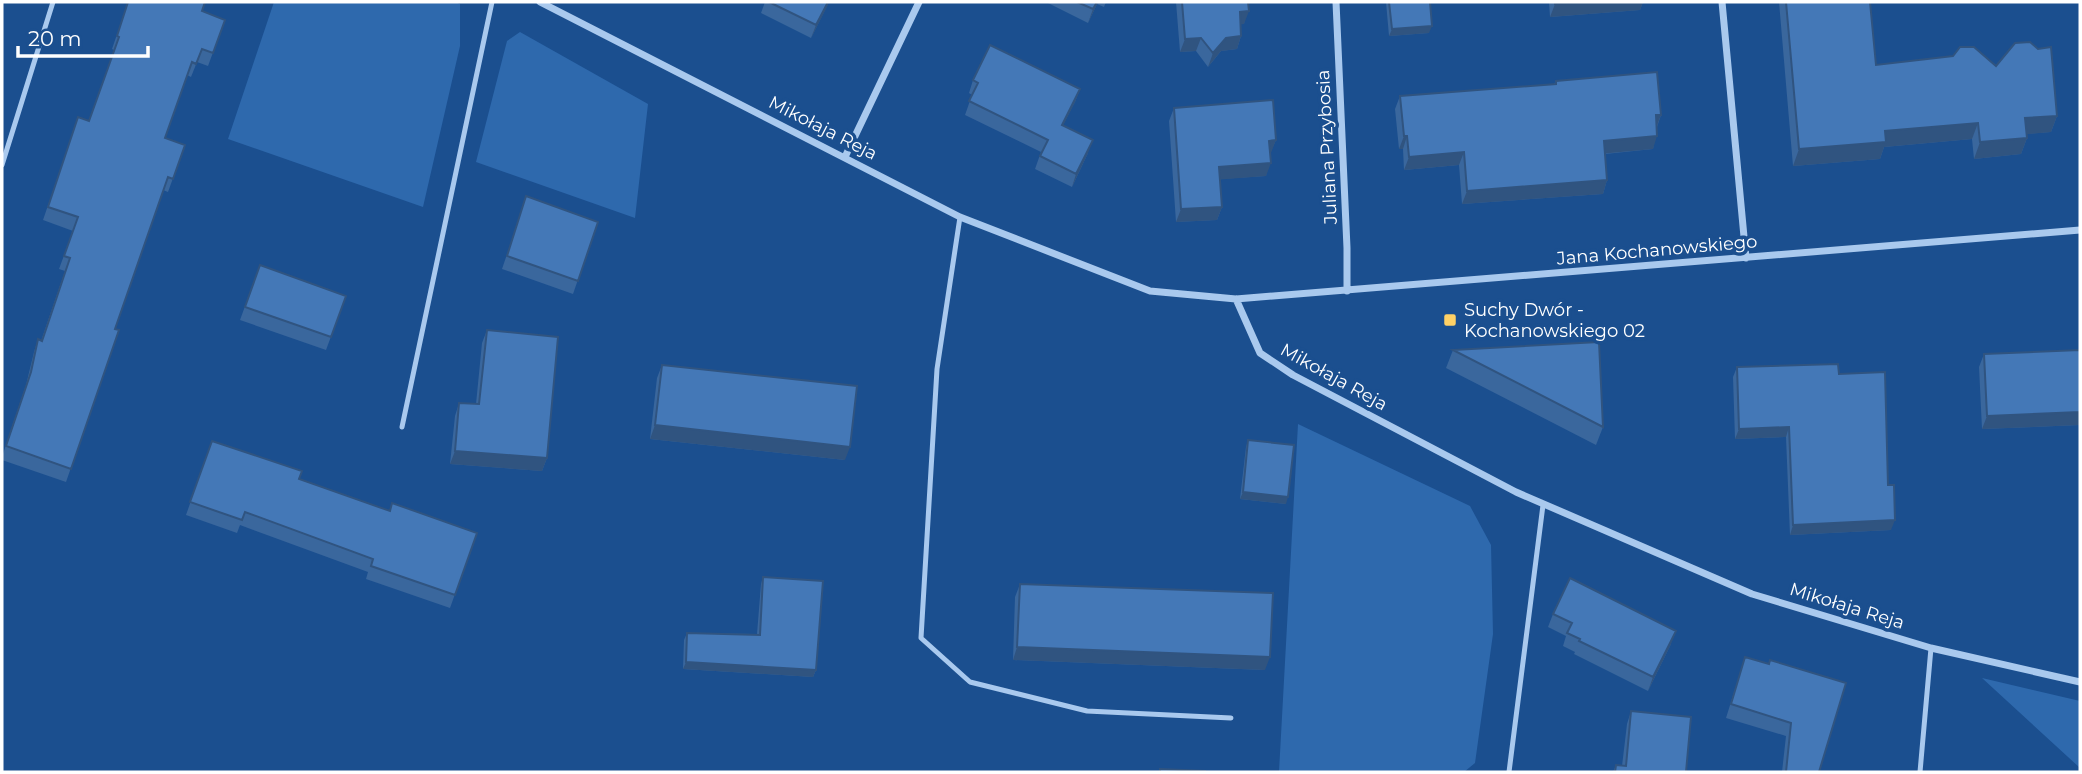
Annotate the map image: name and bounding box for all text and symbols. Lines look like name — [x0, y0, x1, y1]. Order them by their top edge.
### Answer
scale bar — [18, 14, 147, 58]
text: 20 m — [28, 26, 82, 51]
street label: Juliana Przybosia — [1312, 69, 1342, 226]
street label: Mikołaja Reja — [765, 91, 881, 165]
street label: Jana Kochanowskiego — [1555, 230, 1758, 270]
place label: Suchy Dwór - Kochanowskiego 02 — [1464, 299, 1645, 342]
marker: Suchy Dwór - Kochanowskiego 02 — [1442, 312, 1458, 328]
street label: Mikołaja Reja — [1277, 339, 1391, 415]
street label: Mikołaja Reja — [1787, 578, 1907, 634]

